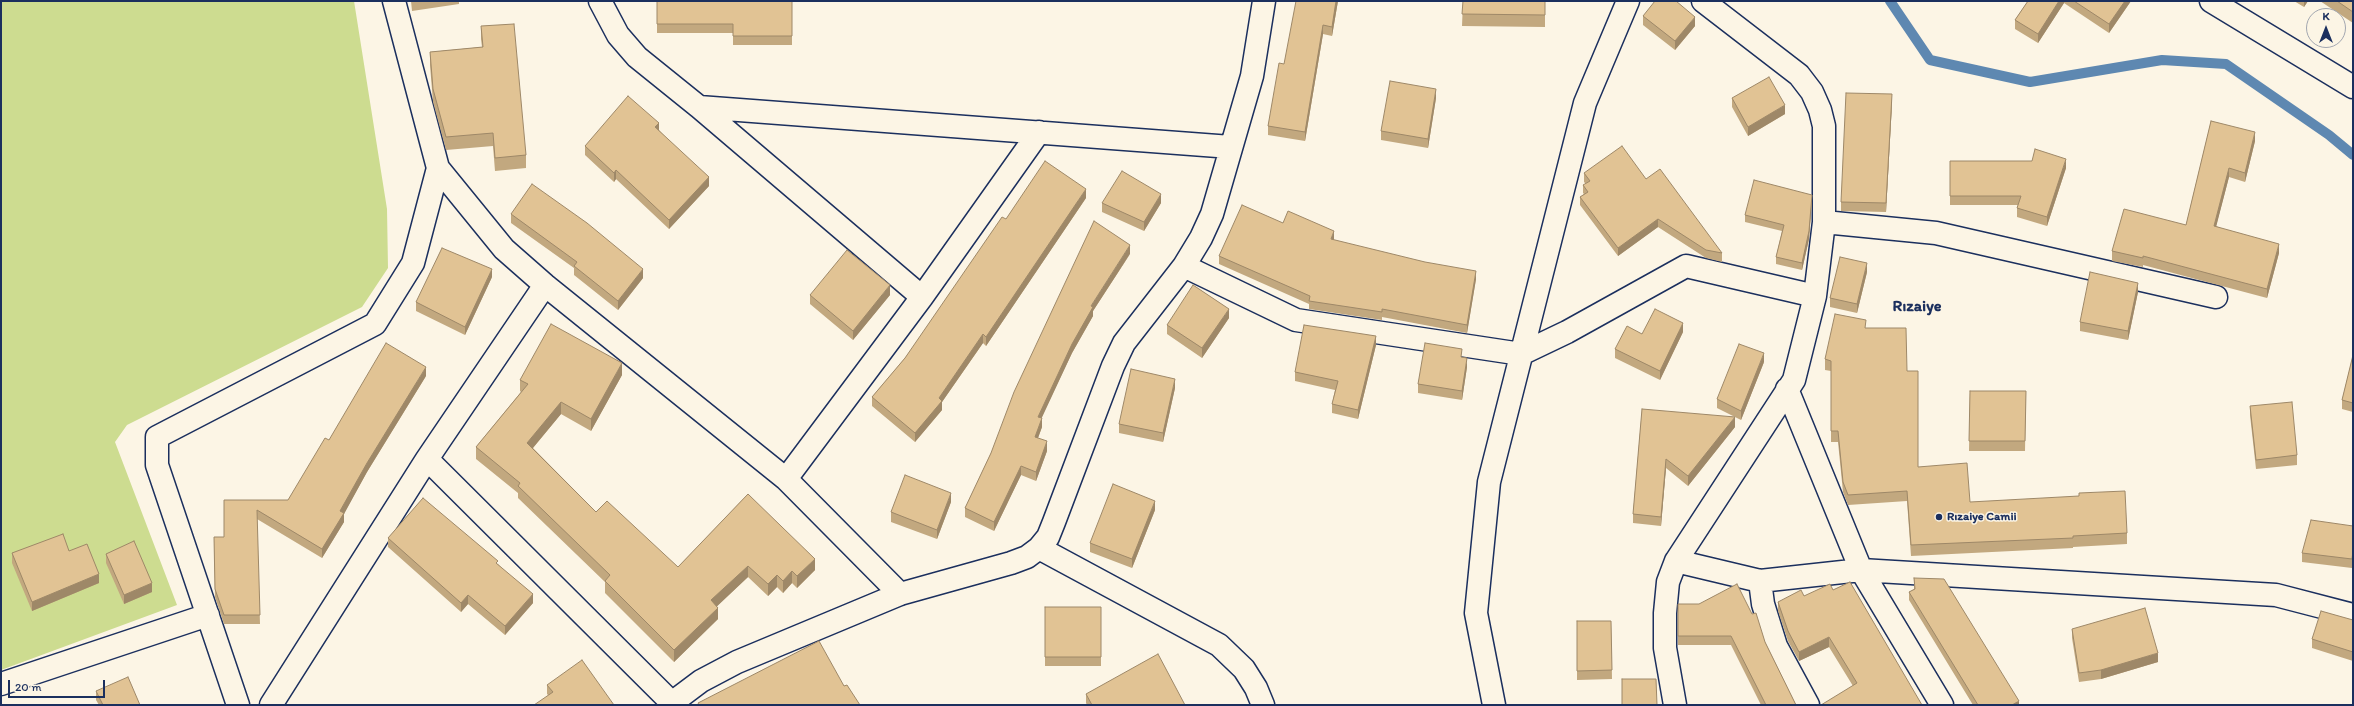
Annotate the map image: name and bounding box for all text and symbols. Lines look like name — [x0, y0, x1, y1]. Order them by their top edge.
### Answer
north arrow — [2306, 8, 2346, 48]
text: K — [2322, 10, 2330, 23]
district label: Rızaiye — [1893, 297, 1941, 317]
place label: Rızaiye Camii — [1947, 510, 2017, 524]
marker: Rızaiye Camii — [1934, 512, 1944, 522]
scale bar — [10, 672, 107, 698]
text: 20 m — [15, 680, 42, 694]

